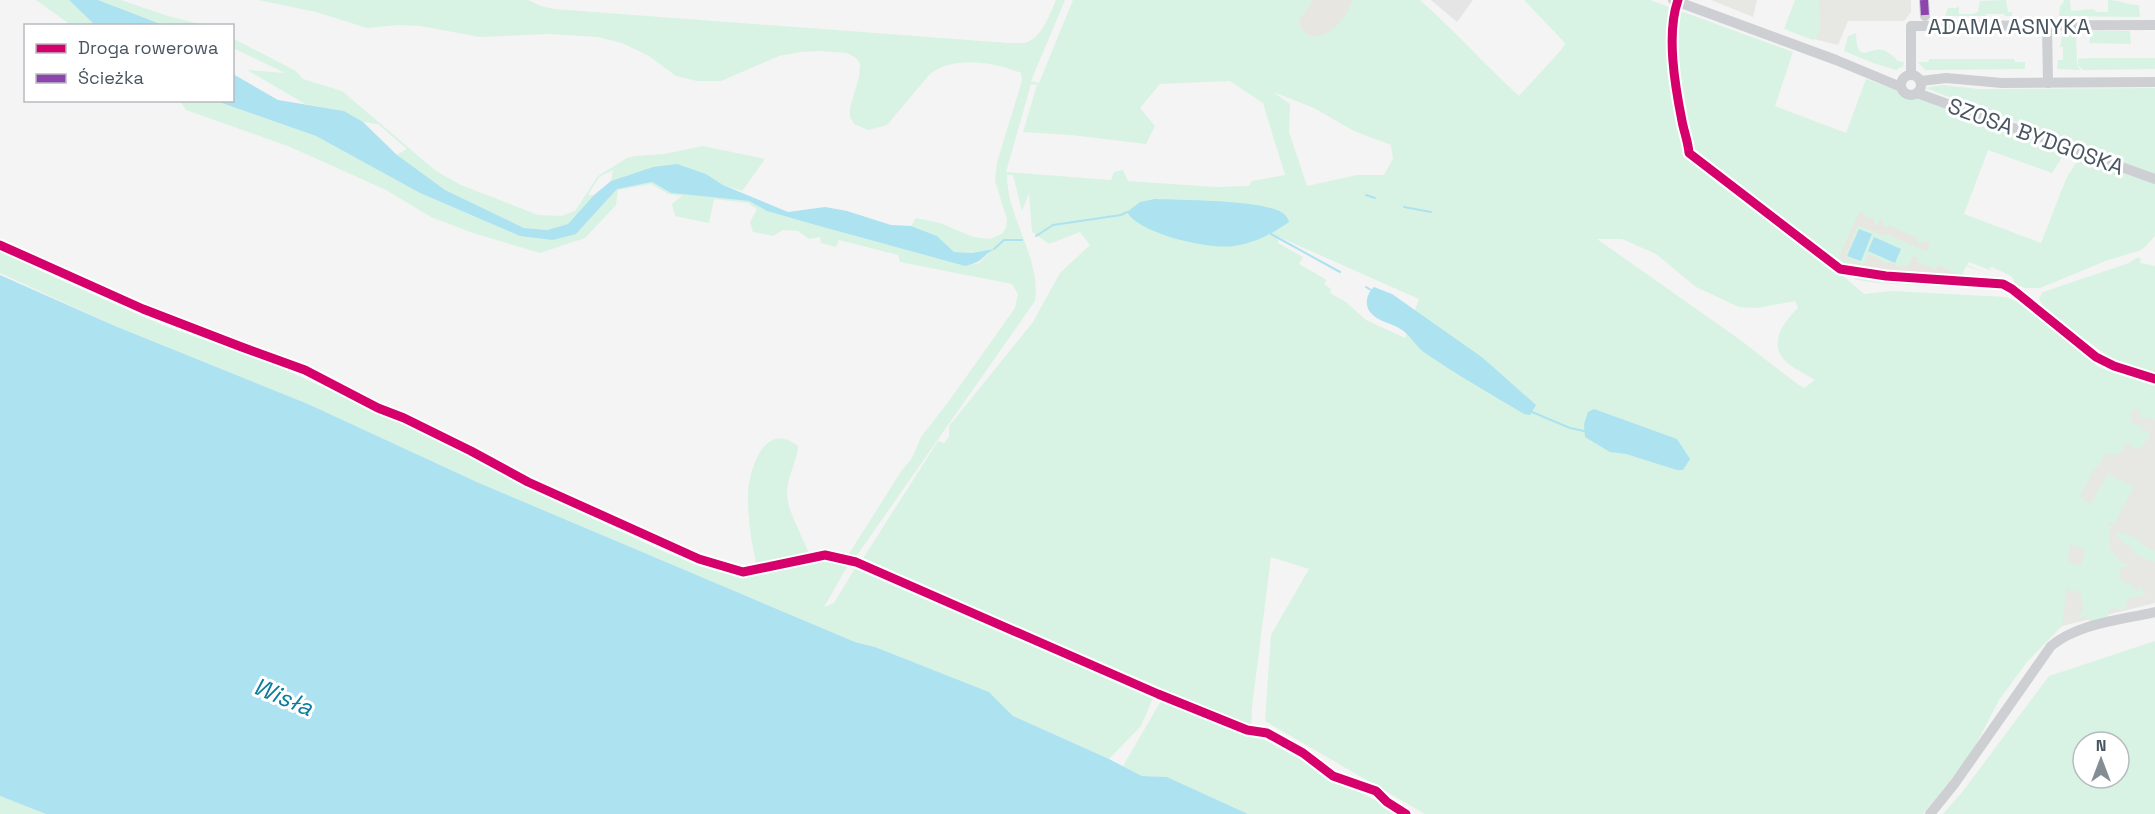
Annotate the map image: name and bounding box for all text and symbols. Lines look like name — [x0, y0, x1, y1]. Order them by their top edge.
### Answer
street label: ADAMA ASNYKA — [1928, 12, 2090, 40]
legend — [24, 24, 234, 102]
text: Droga rowerowa — [78, 36, 218, 59]
text: Ścieżka — [78, 66, 144, 89]
street label: SZOSA BYDGOSKA — [1944, 91, 2128, 181]
water label: Wisła — [249, 670, 318, 723]
north arrow — [2071, 730, 2131, 790]
text: N — [2096, 735, 2106, 756]

